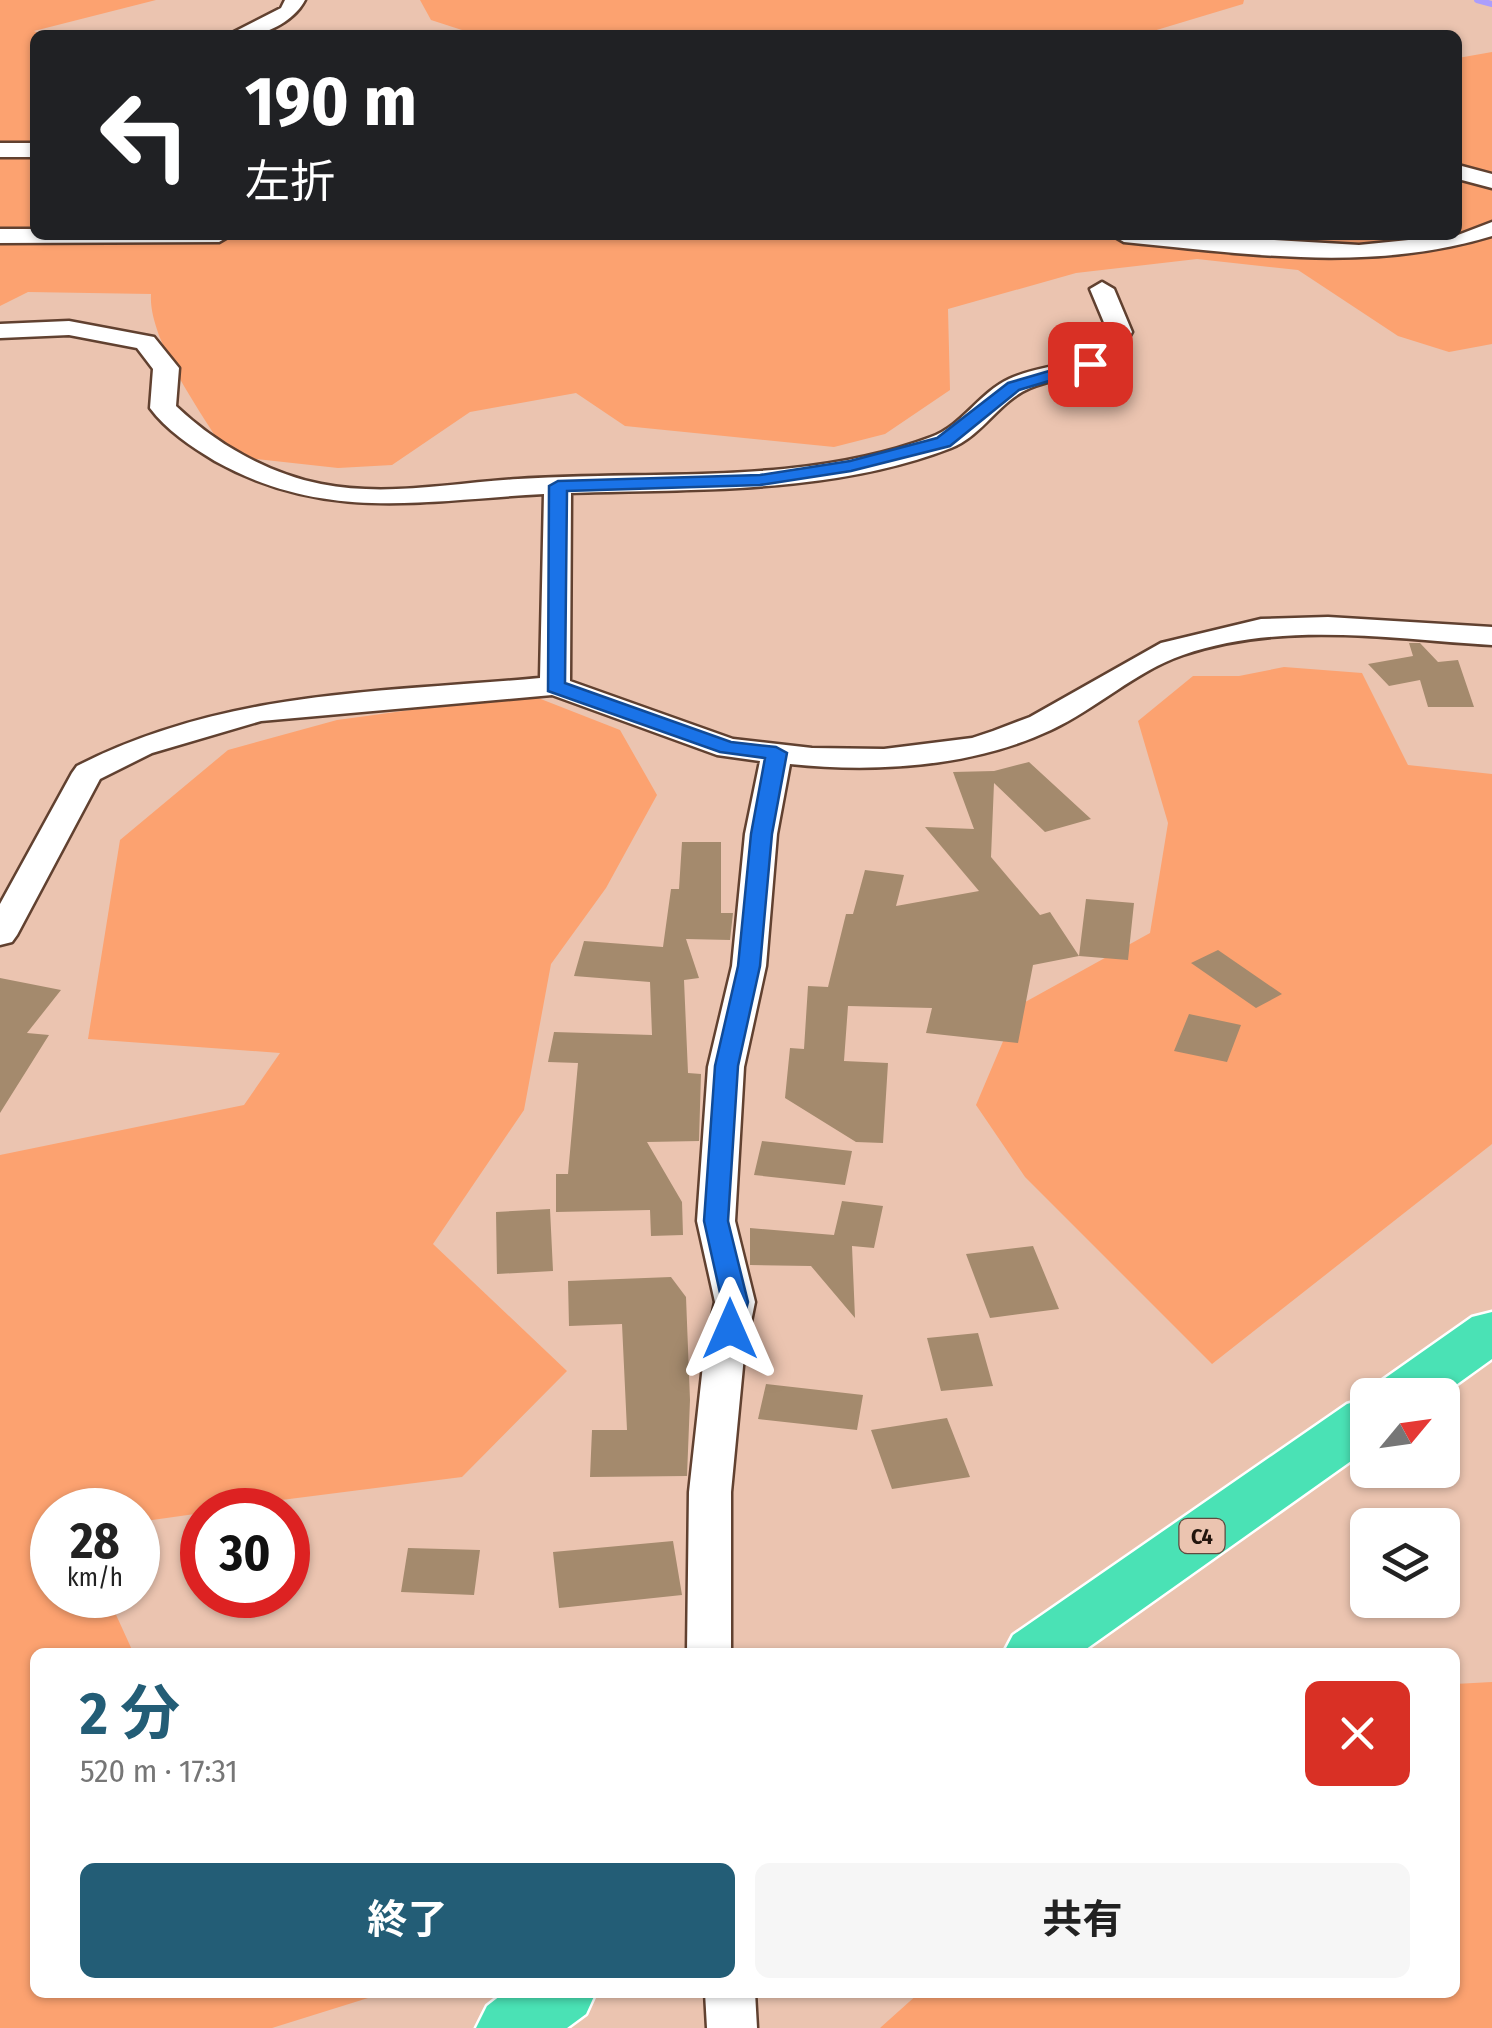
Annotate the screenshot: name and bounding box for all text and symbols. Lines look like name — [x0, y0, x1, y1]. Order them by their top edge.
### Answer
text: 190 m — [245, 60, 417, 144]
icon: left — [80, 70, 210, 200]
text: 左折 — [245, 155, 335, 209]
pin — [1048, 322, 1133, 407]
icon: arrive — [1063, 337, 1118, 392]
position arrow — [678, 1277, 782, 1381]
north arrow — [1350, 1378, 1460, 1488]
map controls — [1350, 1378, 1460, 1618]
speed limit sign: 30 — [180, 1488, 310, 1618]
button: layers — [1350, 1508, 1460, 1618]
text: 28 — [70, 1511, 120, 1571]
road number: C4 — [1180, 1519, 1224, 1553]
text: km/h — [67, 1563, 123, 1593]
text: 2 分 — [80, 1678, 180, 1750]
button: close — [1305, 1681, 1410, 1786]
text: 520 m · 17:31 — [80, 1752, 238, 1790]
button: 終了 — [80, 1863, 735, 1978]
button: 共有 — [755, 1863, 1410, 1978]

